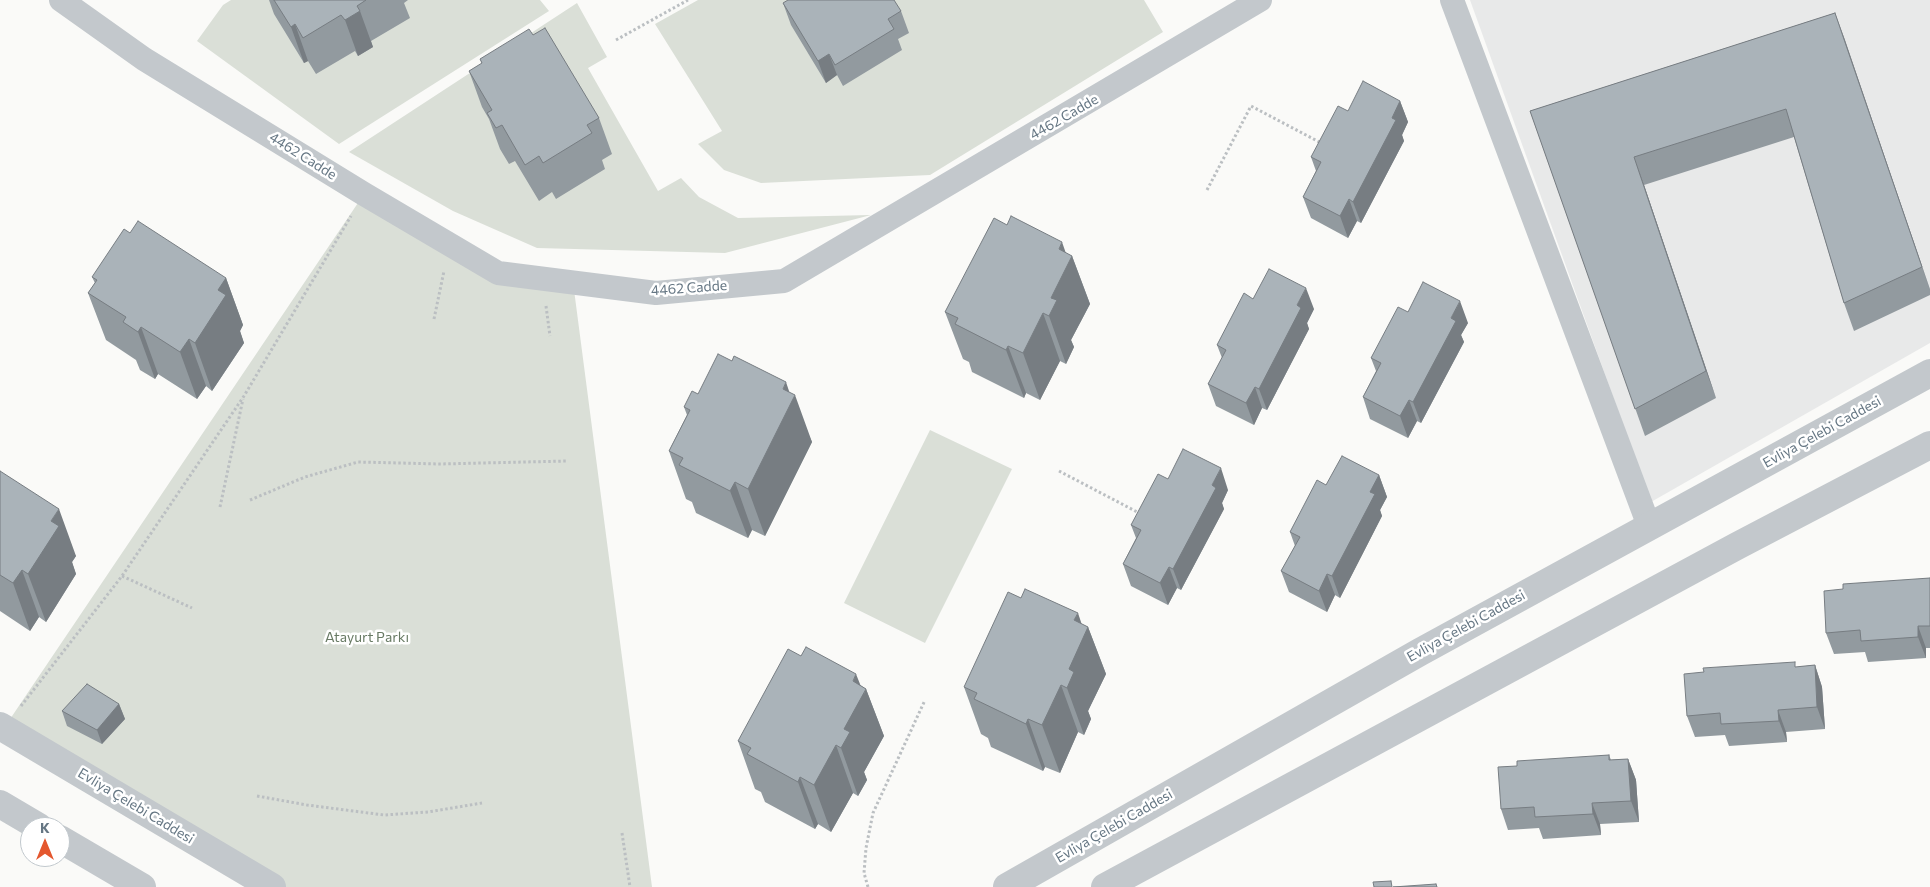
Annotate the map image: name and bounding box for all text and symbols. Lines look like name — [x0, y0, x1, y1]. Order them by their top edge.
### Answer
street label: 4462 Cadde — [1027, 91, 1101, 143]
street label: 4462 Cadde — [266, 129, 340, 183]
street label: 4462 Cadde — [650, 277, 728, 299]
street label: Evliya Çelebi Caddesi — [1760, 393, 1884, 471]
street label: Evliya Çelebi Caddesi — [1404, 587, 1528, 665]
park label: Atayurt Parkı — [325, 629, 409, 645]
street label: Evliya Çelebi Caddesi — [75, 765, 197, 847]
street label: Evliya Çelebi Caddesi — [1052, 786, 1176, 866]
north arrow — [20, 817, 70, 867]
text: K — [40, 819, 50, 836]

